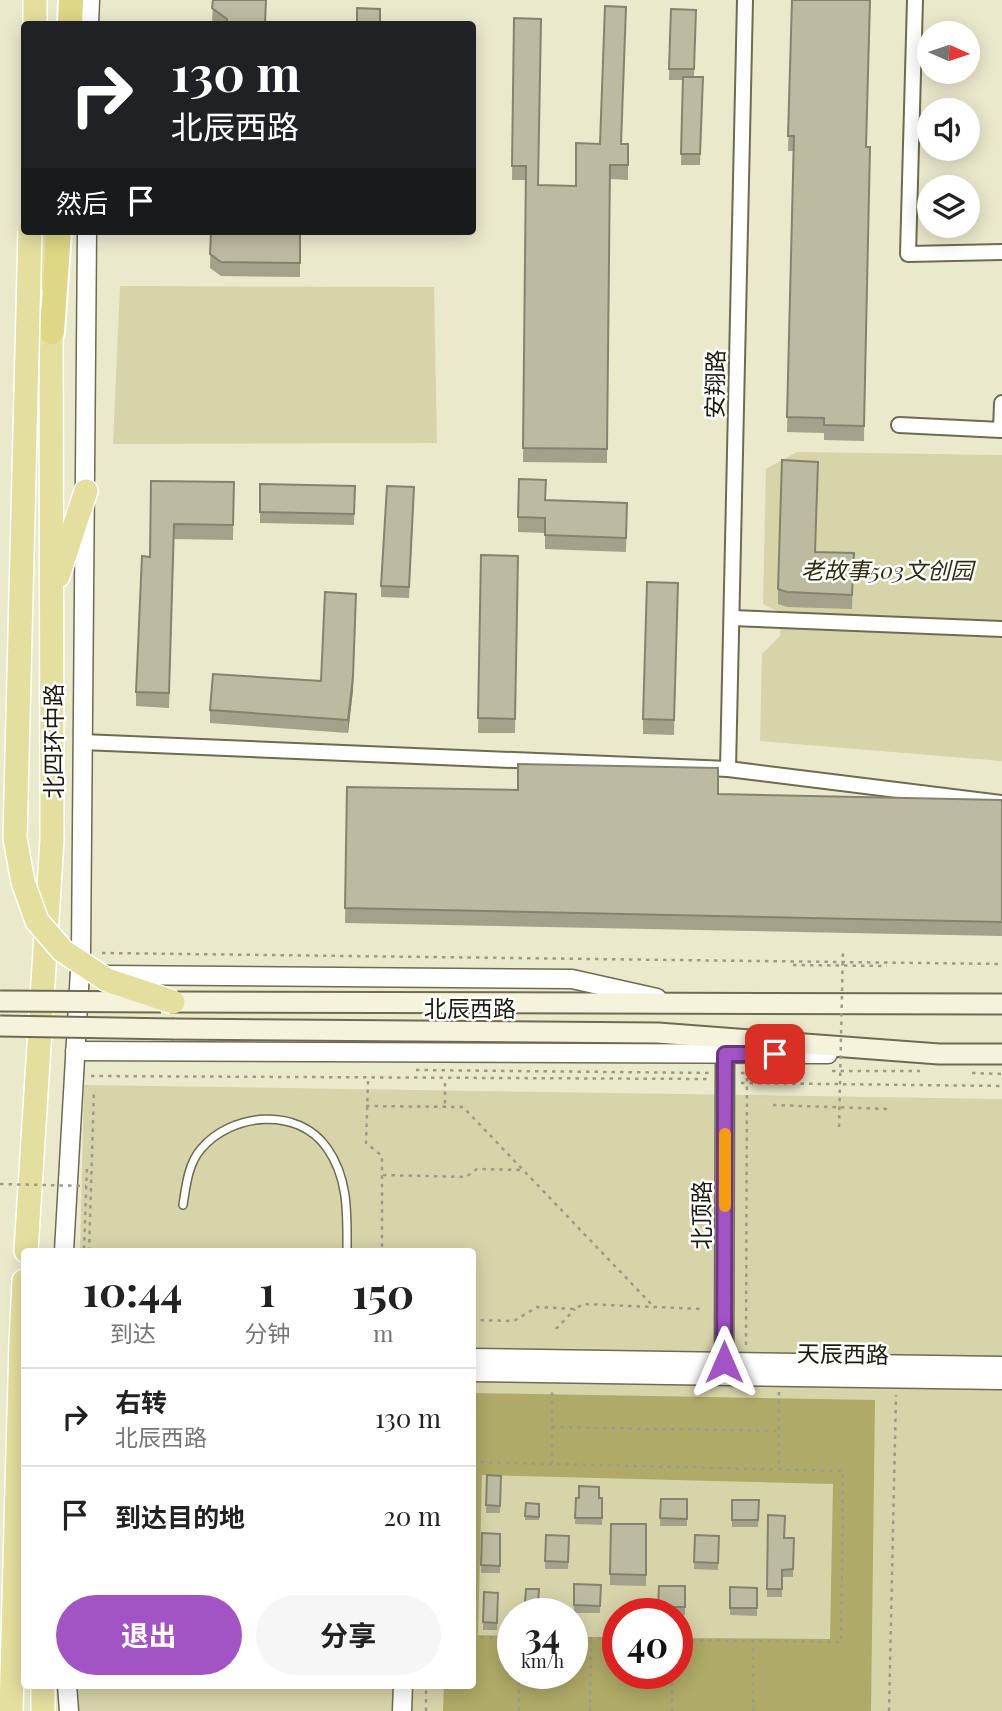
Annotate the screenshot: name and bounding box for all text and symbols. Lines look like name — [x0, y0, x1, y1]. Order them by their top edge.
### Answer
north arrow — [917, 21, 980, 84]
map controls — [917, 21, 980, 238]
text: 130 m — [171, 39, 301, 104]
icon: right — [56, 49, 147, 140]
button: sound — [917, 98, 980, 161]
text: 北辰西路 — [171, 104, 299, 147]
button: layers — [917, 175, 980, 238]
icon: arrive — [122, 182, 160, 220]
text: 然后 — [56, 185, 108, 220]
street label: 安翔路 — [698, 349, 730, 419]
park label: 老故事503文创园 — [801, 554, 976, 585]
street label: 北四环中路 — [37, 684, 68, 799]
street label: 北辰西路 — [424, 992, 516, 1023]
pin — [745, 1024, 805, 1084]
icon: arrive — [756, 1035, 794, 1073]
street label: 北顶路 — [685, 1181, 716, 1250]
text: 10:44 — [83, 1262, 183, 1318]
text: 1 — [259, 1262, 275, 1318]
text: 150 — [352, 1264, 414, 1320]
text: 到达 — [110, 1317, 156, 1348]
text: 分钟 — [244, 1317, 290, 1348]
text: m — [373, 1317, 393, 1348]
position arrow — [687, 1325, 761, 1399]
street label: 天辰西路 — [797, 1337, 889, 1369]
text: 右转 — [115, 1384, 167, 1419]
icon: right — [56, 1398, 94, 1436]
text: 130 m — [375, 1400, 441, 1435]
text: 北辰西路 — [115, 1421, 207, 1452]
icon: arrive — [56, 1496, 94, 1534]
text: 20 m — [383, 1498, 441, 1533]
text: 到达目的地 — [115, 1499, 245, 1534]
button: 退出 — [56, 1595, 242, 1675]
button: 分享 — [256, 1595, 441, 1675]
speed limit sign: 40 — [602, 1598, 693, 1689]
text: 34 — [525, 1611, 560, 1658]
text: km/h — [521, 1649, 564, 1673]

